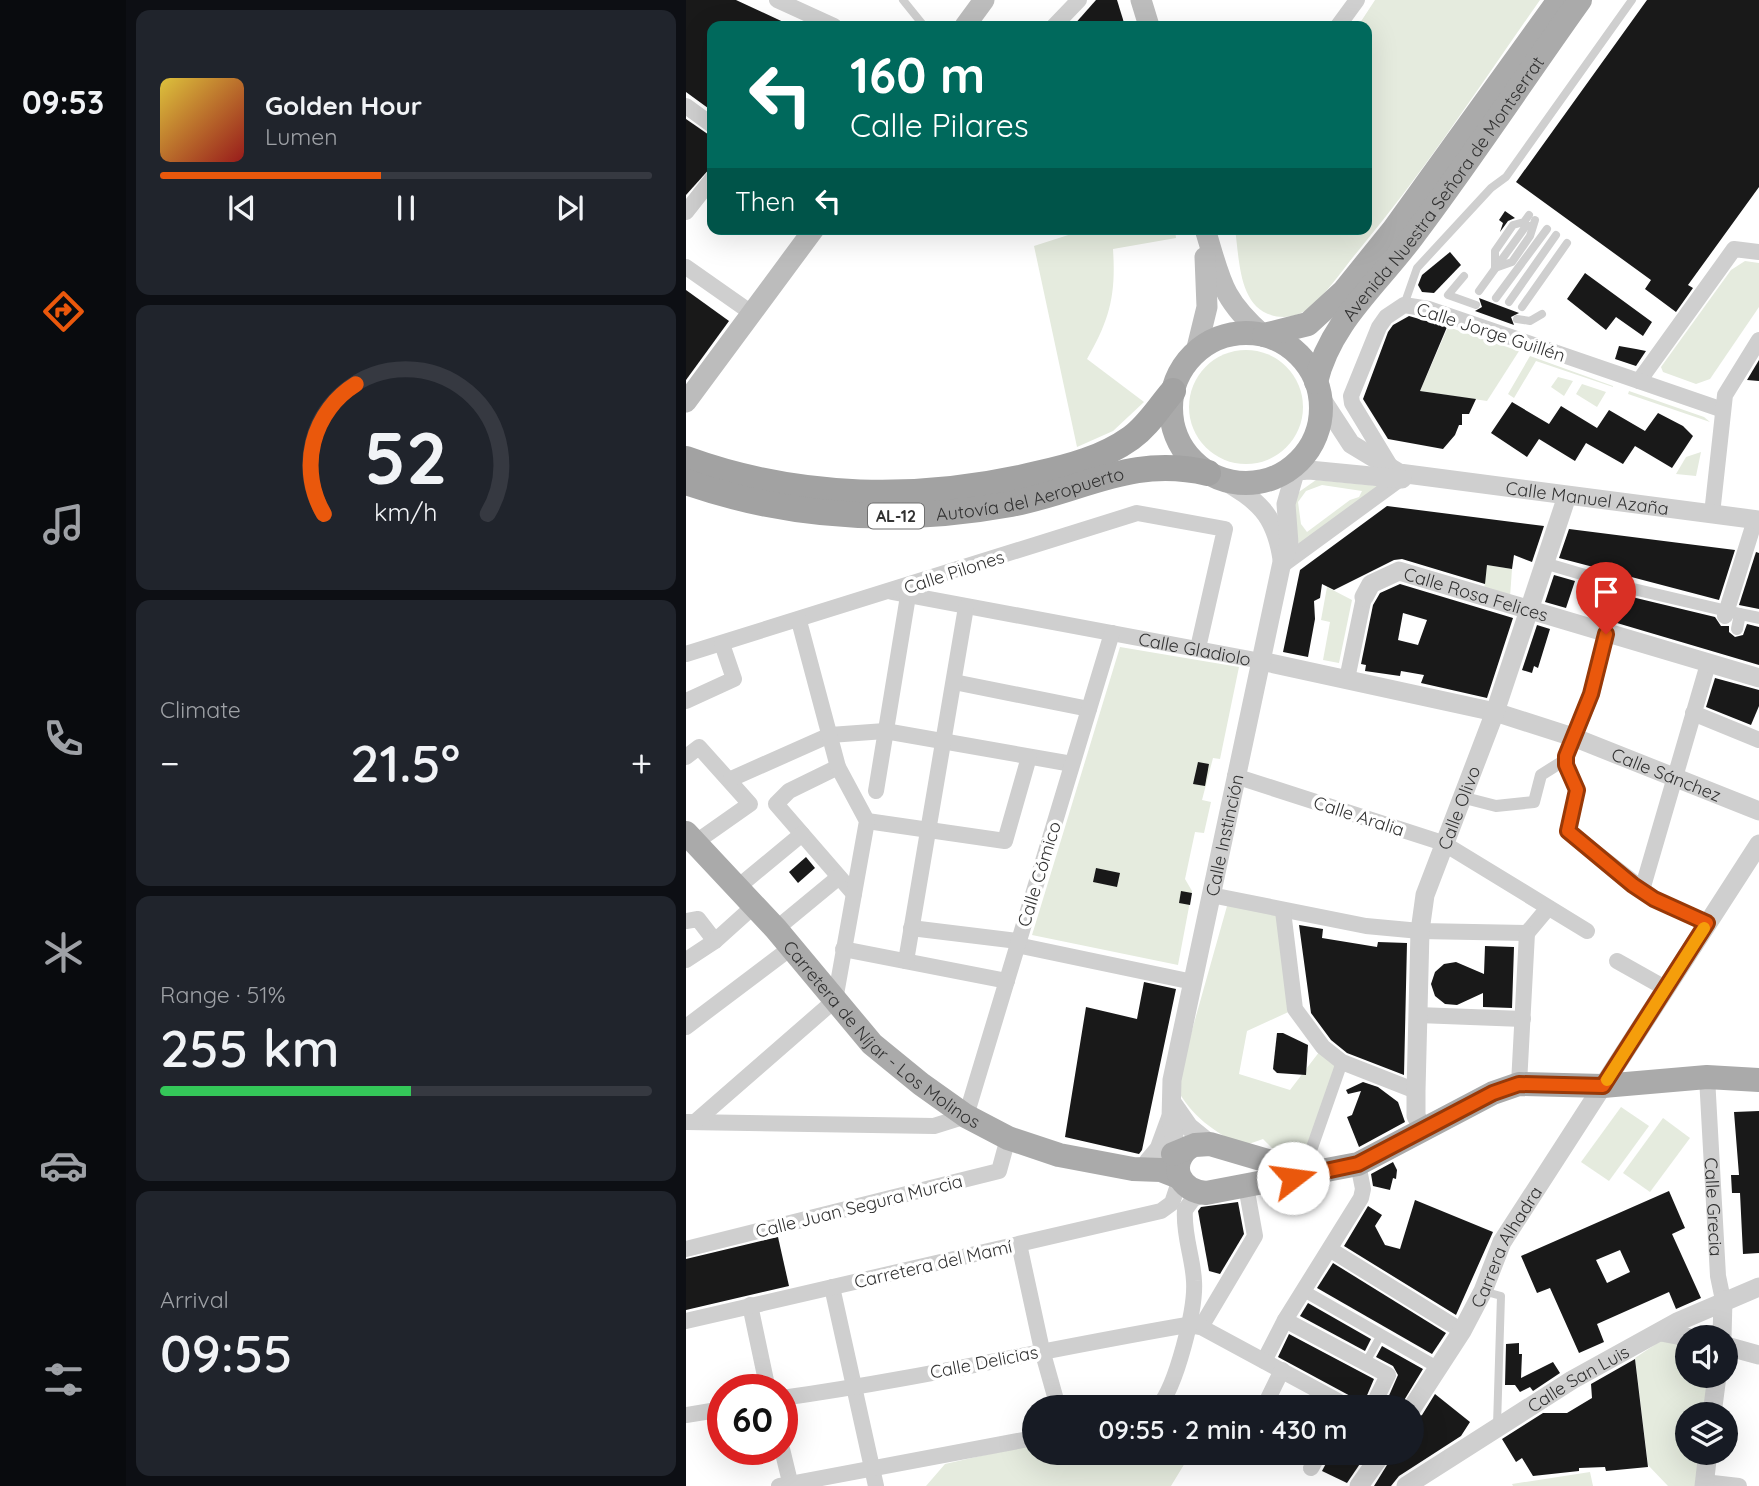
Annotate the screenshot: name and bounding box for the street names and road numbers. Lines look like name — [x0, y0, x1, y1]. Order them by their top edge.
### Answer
street label: Avenida Nuestra Señora de Montserrat — [1337, 51, 1549, 325]
street label: Calle Jorge Guillén — [1414, 297, 1568, 367]
street label: Autovía del Aeropuerto — [935, 461, 1126, 525]
street label: Calle Manuel Azaña — [1505, 476, 1670, 520]
road number: AL-12 — [868, 503, 924, 528]
street label: Calle Pilones — [901, 545, 1007, 599]
street label: Calle Rosa Felices — [1401, 562, 1551, 626]
street label: Calle Gladiolo — [1137, 627, 1253, 670]
street label: Calle Sánchez — [1608, 742, 1724, 806]
street label: Calle Olivo — [1432, 762, 1485, 853]
street label: Calle Instinción — [1200, 772, 1248, 898]
street label: Calle Aralia — [1311, 791, 1407, 841]
street label: Calle Cómico — [1012, 819, 1066, 929]
street label: Carretera de Níjar - Los Molinos — [779, 935, 984, 1133]
street label: Calle Grecia — [1700, 1157, 1728, 1257]
street label: Calle Juan Segura Murcia — [753, 1169, 965, 1243]
street label: Carrera Alhadra — [1465, 1181, 1547, 1312]
street label: Carretera del Mamí — [852, 1235, 1014, 1293]
street label: Calle San Luis — [1523, 1339, 1633, 1417]
street label: Calle Delicias — [928, 1340, 1040, 1384]

